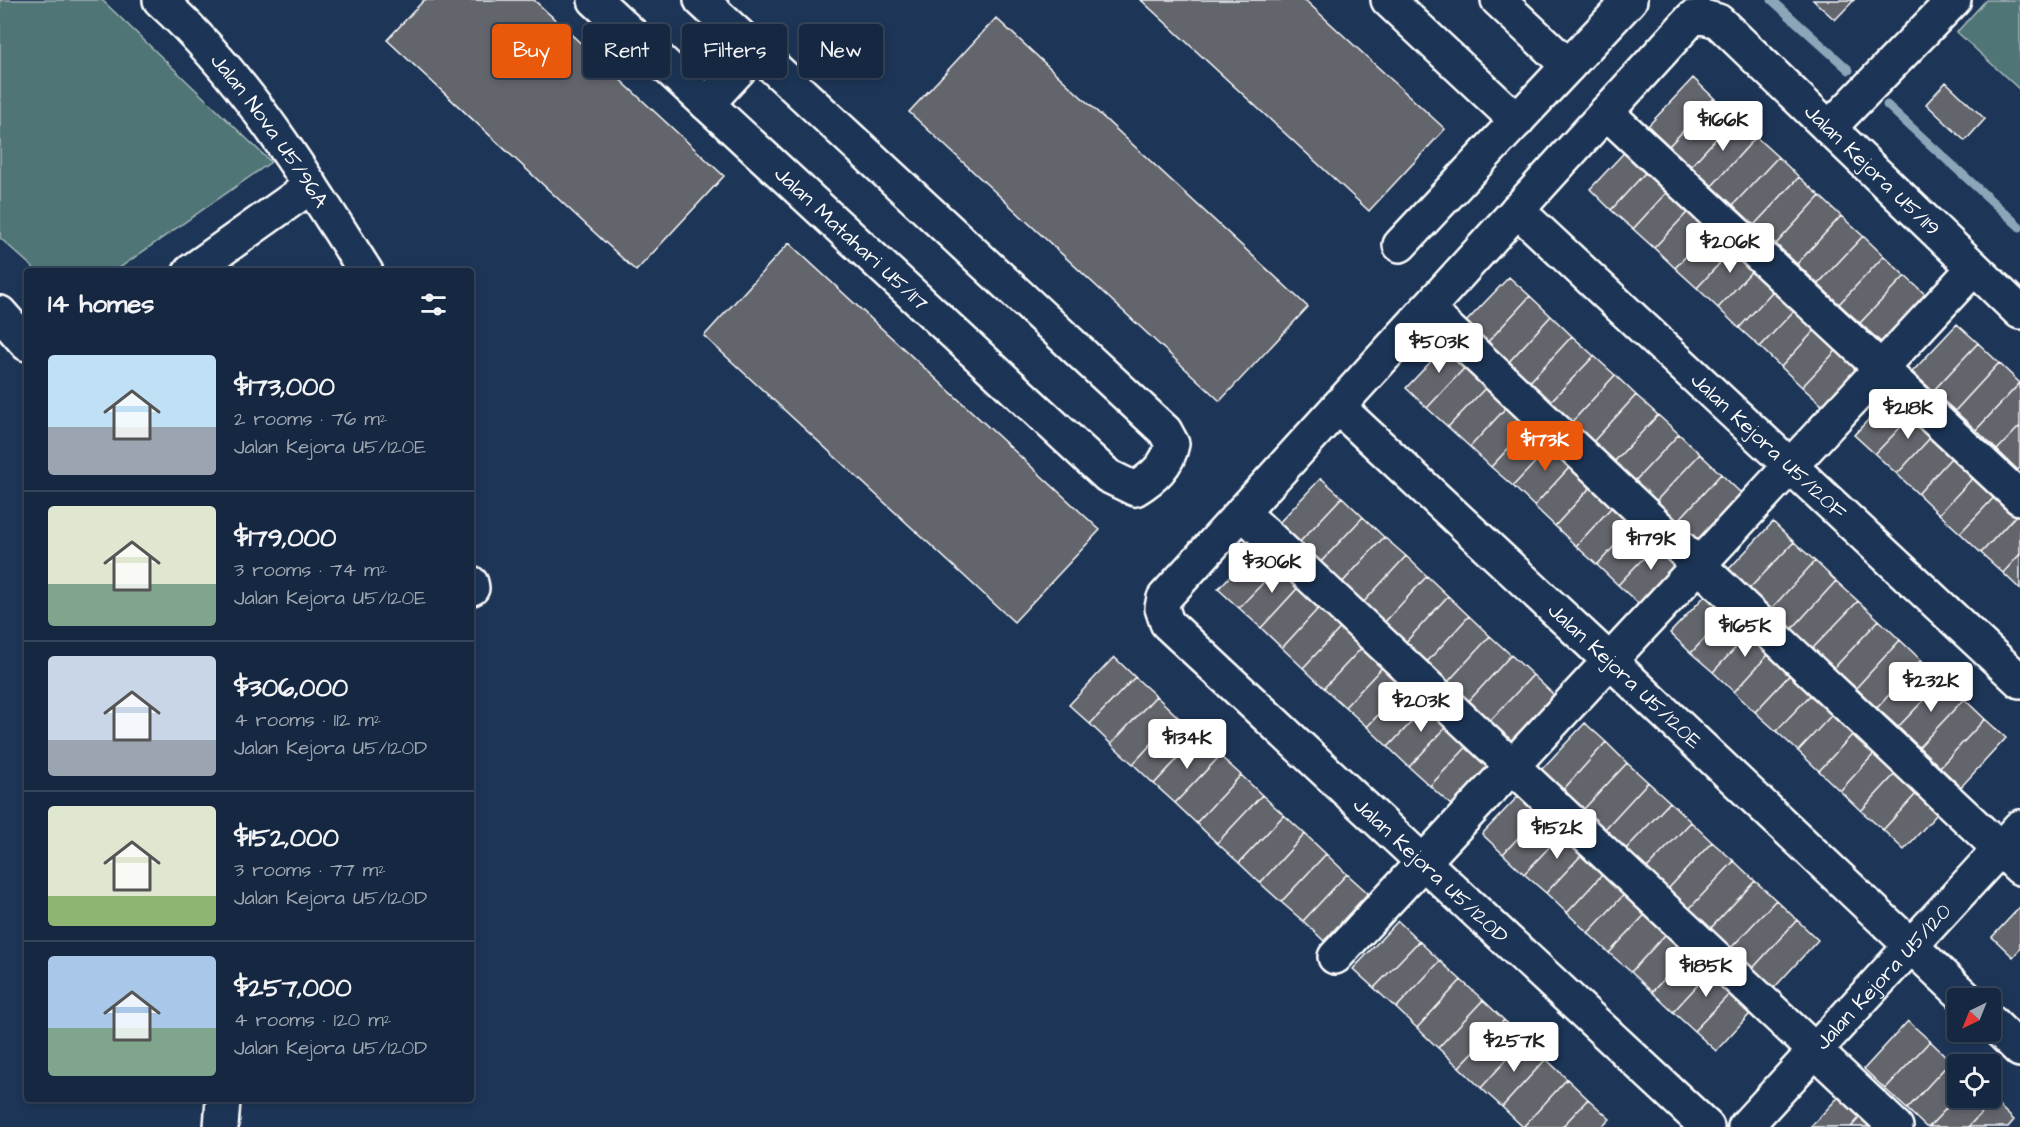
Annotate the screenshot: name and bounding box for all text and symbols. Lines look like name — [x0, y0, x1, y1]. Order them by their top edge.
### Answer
chip: Buy — [492, 24, 571, 78]
chip: Rent — [583, 24, 670, 78]
chip: Filters — [682, 24, 787, 78]
chip: New — [799, 24, 883, 78]
street label: Jalan Nova U5/96A — [204, 47, 336, 214]
street label: Jalan Kejora U5/119 — [1798, 98, 1946, 243]
pin: $166K — [1681, 101, 1765, 152]
text: $166K — [1698, 106, 1748, 134]
street label: Jalan Matahari U5/117 — [768, 160, 935, 317]
pin: $206K — [1688, 223, 1772, 274]
text: $206K — [1700, 228, 1760, 256]
text: 14 homes — [48, 286, 154, 322]
icon: filters — [417, 288, 450, 321]
pin: $503K — [1397, 323, 1481, 374]
text: $503K — [1409, 328, 1469, 356]
street label: Jalan Kejora U5/120F — [1684, 366, 1853, 527]
text: $173,000 — [234, 369, 335, 405]
icon: home — [96, 379, 168, 451]
pin: $218K — [1866, 389, 1950, 440]
text: $218K — [1883, 394, 1933, 422]
text: 2 rooms · 76 m² — [234, 405, 387, 433]
pin: $173K — [1503, 421, 1587, 472]
text: $173K — [1521, 426, 1569, 454]
text: Jalan Kejora U5/120E — [234, 433, 426, 461]
text: $179,000 — [234, 520, 336, 556]
pin: $179K — [1609, 520, 1693, 571]
text: $179K — [1626, 525, 1676, 553]
icon: home — [96, 530, 168, 602]
pin: $306K — [1230, 543, 1314, 594]
text: $306K — [1243, 548, 1301, 576]
text: 3 rooms · 74 m² — [234, 556, 387, 584]
text: Jalan Kejora U5/120E — [234, 584, 426, 612]
street label: Jalan Kejora U5/120E — [1541, 596, 1708, 756]
pin: $165K — [1703, 607, 1787, 658]
text: $165K — [1719, 612, 1771, 640]
pin: $232K — [1889, 662, 1973, 713]
text: $232K — [1903, 667, 1959, 695]
text: $306,000 — [234, 670, 348, 706]
icon: home — [96, 680, 168, 752]
pin: $203K — [1379, 682, 1463, 733]
text: $203K — [1392, 687, 1450, 715]
text: 4 rooms · 112 m² — [234, 706, 381, 734]
pin: $134K — [1145, 719, 1229, 770]
text: $134K — [1162, 724, 1212, 752]
text: Jalan Kejora U5/120D — [234, 734, 427, 762]
street label: Jalan Kejora U5/120D — [1347, 791, 1515, 950]
pin: $152K — [1515, 809, 1599, 860]
text: $152K — [1531, 814, 1583, 842]
text: $152,000 — [234, 820, 339, 856]
icon: home — [96, 830, 168, 902]
text: 3 rooms · 77 m² — [234, 856, 386, 884]
text: Jalan Kejora U5/120D — [234, 884, 427, 912]
street label: Jalan Kejora U5/120 — [1809, 897, 1958, 1057]
pin: $185K — [1664, 947, 1748, 998]
text: $185K — [1680, 952, 1732, 980]
text: $257,000 — [234, 970, 352, 1006]
icon: home — [96, 980, 168, 1052]
north arrow — [1947, 988, 2001, 1042]
map controls — [1947, 988, 2001, 1108]
text: 4 rooms · 120 m² — [234, 1006, 391, 1034]
pin: $257K — [1472, 1022, 1556, 1073]
text: $257K — [1483, 1027, 1545, 1055]
text: Jalan Kejora U5/120D — [234, 1034, 427, 1062]
button: locate — [1947, 1054, 2001, 1108]

